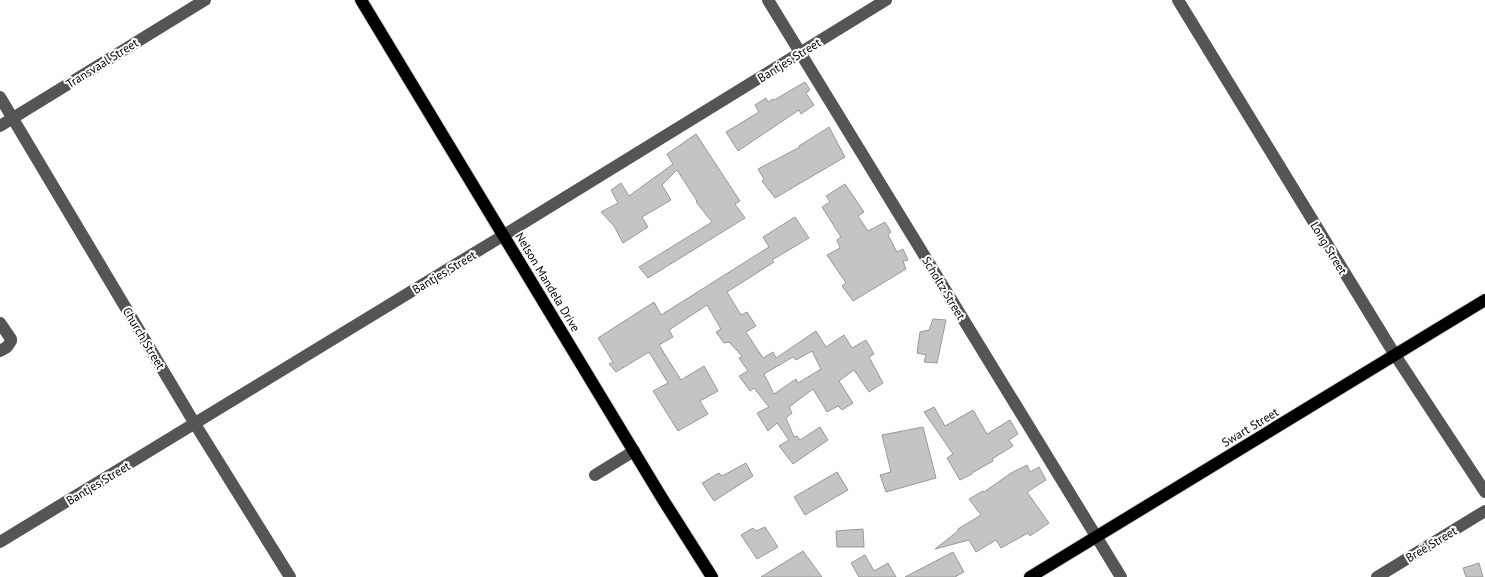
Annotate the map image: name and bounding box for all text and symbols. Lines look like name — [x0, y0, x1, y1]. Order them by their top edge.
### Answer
street label: Transvaal Street — [63, 35, 141, 91]
street label: Bantjes Street — [755, 35, 823, 85]
street label: Long Street — [1307, 219, 1351, 277]
street label: Nelson Mandela Drive — [512, 230, 584, 334]
street label: Bantjes Street — [409, 247, 479, 297]
street label: Scholtz Street — [919, 254, 969, 322]
street label: Church Street — [120, 304, 168, 372]
street label: Swart Street — [1219, 404, 1281, 450]
street label: Bantjes Street — [63, 458, 133, 508]
street label: Breë Street — [1403, 523, 1459, 565]

